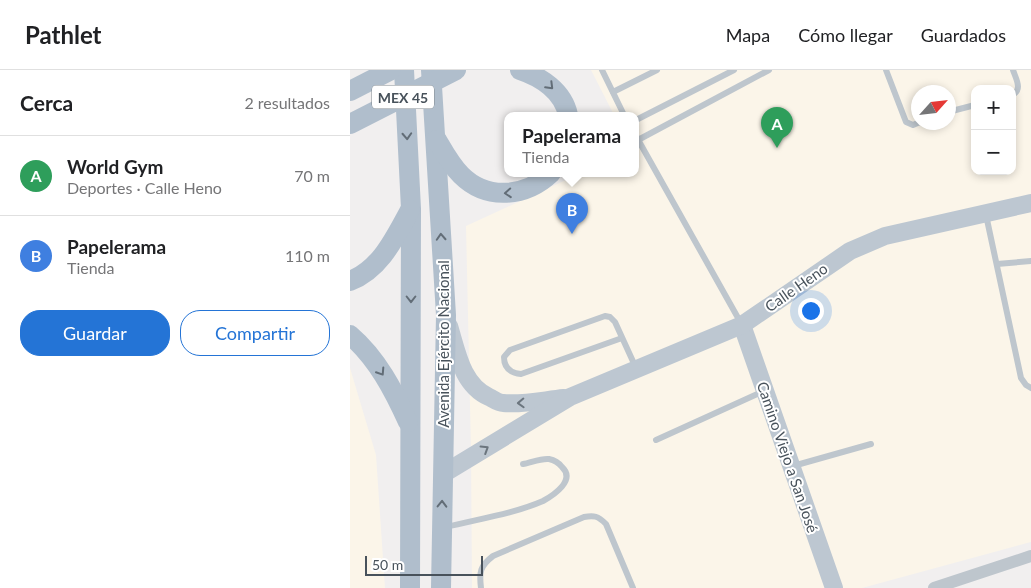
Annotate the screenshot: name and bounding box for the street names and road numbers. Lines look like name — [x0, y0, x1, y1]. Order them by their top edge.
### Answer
road number: MEX 45 — [372, 86, 434, 108]
street label: Calle Heno — [761, 259, 831, 315]
street label: Avenida Ejército Nacional — [434, 260, 452, 428]
street label: Camino Viejo a San José — [754, 379, 822, 535]

